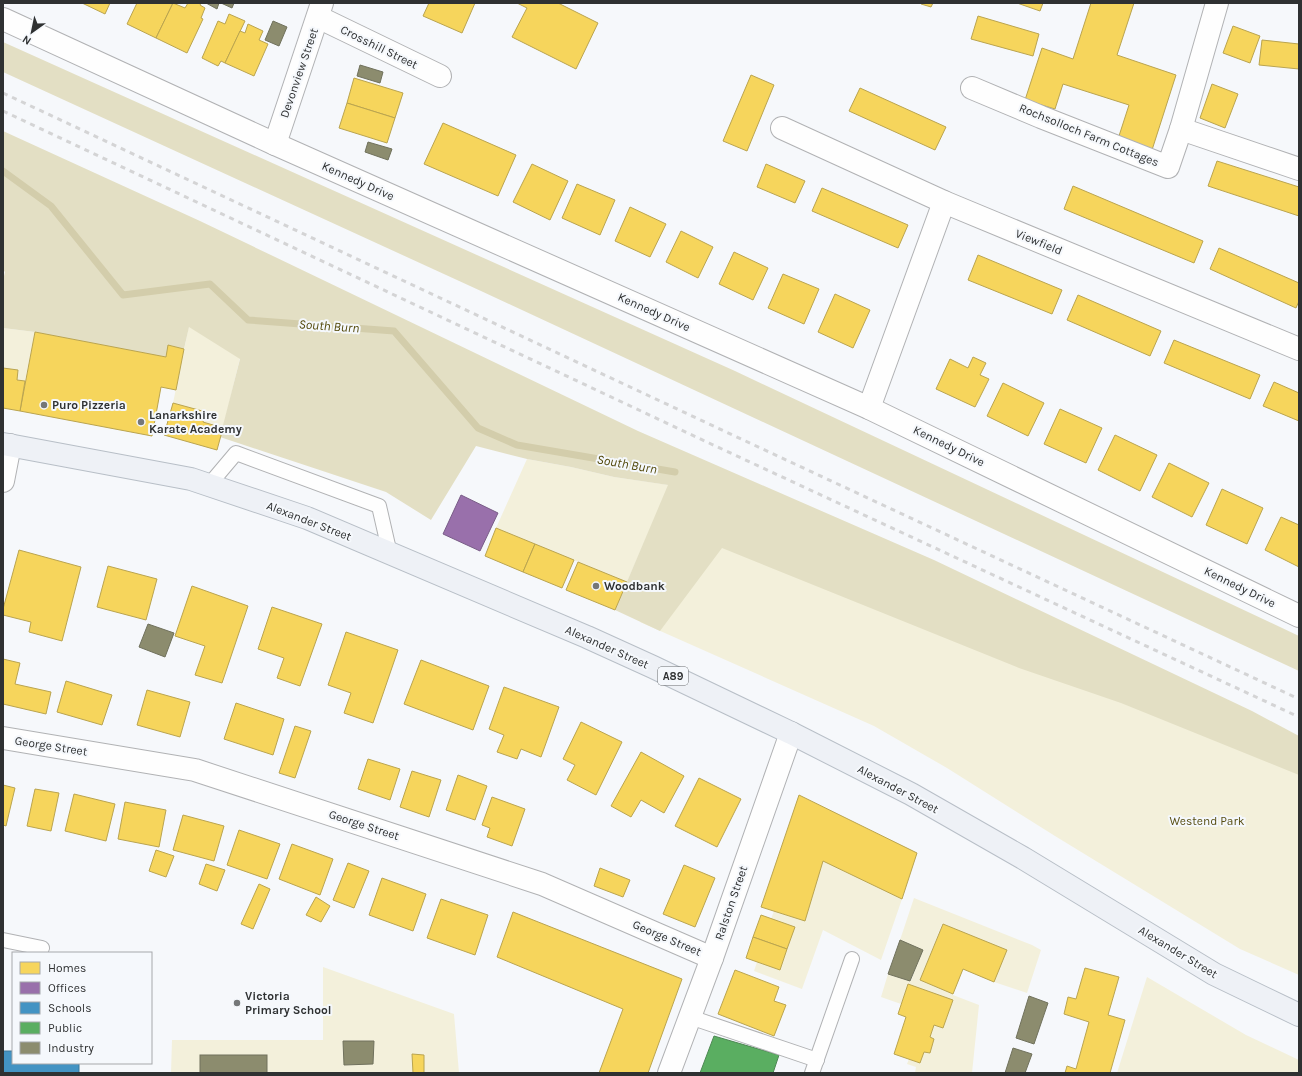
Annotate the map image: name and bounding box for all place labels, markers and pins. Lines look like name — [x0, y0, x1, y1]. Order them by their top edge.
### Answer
place label: Puro Pizzeria — [52, 398, 126, 412]
marker: Puro Pizzeria — [39, 400, 49, 410]
place label: Lanarkshire Karate Academy — [149, 408, 242, 436]
marker: Lanarkshire Karate Academy — [136, 417, 146, 427]
place label: Woodbank — [604, 579, 665, 593]
marker: Woodbank — [591, 581, 601, 591]
place label: Victoria Primary School — [245, 989, 332, 1017]
marker: Victoria Primary School — [232, 998, 242, 1008]

